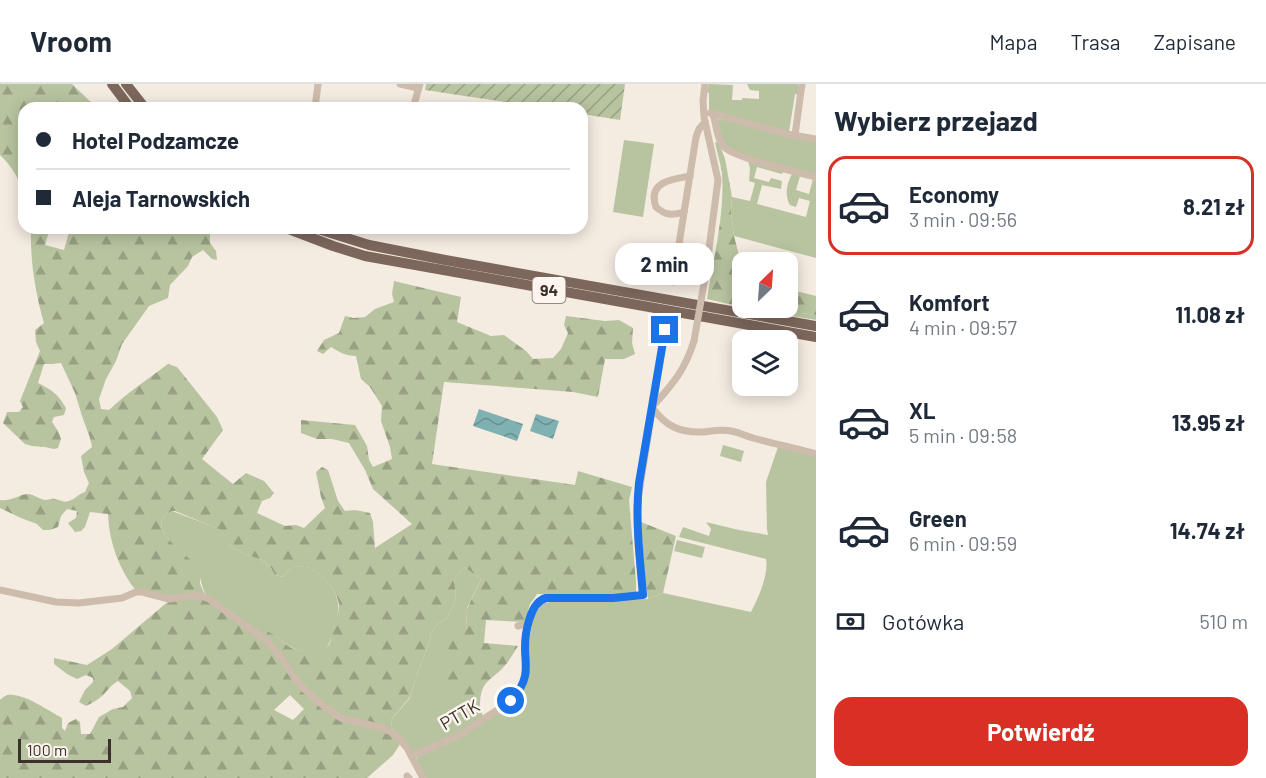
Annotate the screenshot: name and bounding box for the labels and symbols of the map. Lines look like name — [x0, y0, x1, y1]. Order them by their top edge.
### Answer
callout: 2 min — [616, 243, 714, 285]
north arrow — [732, 252, 798, 318]
road number: 94 — [532, 277, 566, 303]
route end — [651, 316, 678, 343]
route start — [497, 687, 524, 714]
street label: PTTK — [436, 694, 483, 734]
scale bar — [18, 736, 111, 764]

